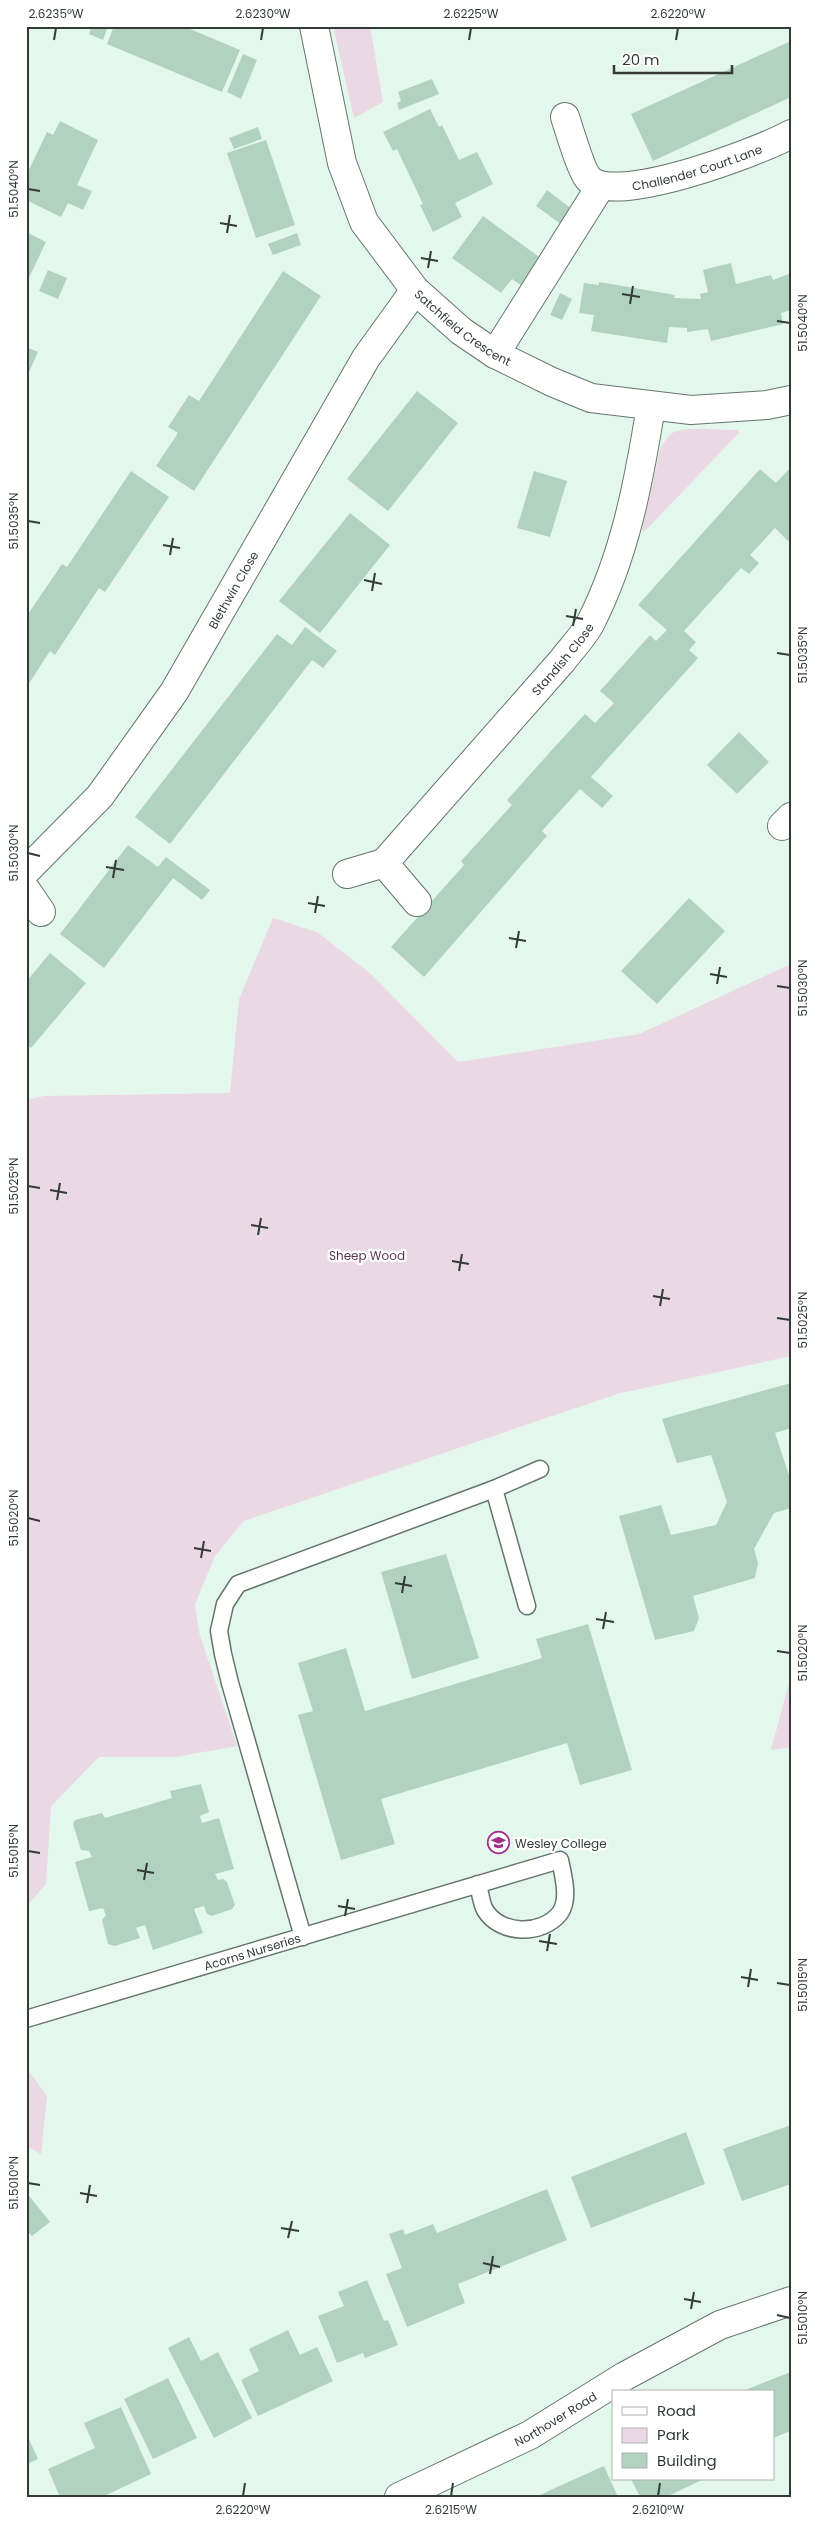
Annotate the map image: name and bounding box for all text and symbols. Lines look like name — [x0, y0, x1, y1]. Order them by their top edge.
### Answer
text: 2.6235°W — [28, 5, 84, 22]
text: 2.6230°W — [235, 5, 291, 22]
text: 2.6225°W — [443, 5, 499, 22]
text: 2.6220°W — [650, 5, 706, 22]
scale bar — [614, 42, 732, 74]
text: 20 m — [622, 49, 660, 70]
street label: Challender Court Lane — [631, 140, 764, 194]
text: 51.5040°N — [5, 160, 22, 218]
street label: Satchfield Crescent — [411, 285, 514, 369]
text: 51.5040°N — [794, 294, 811, 352]
text: 51.5035°N — [5, 493, 22, 549]
street label: Blethwin Close — [204, 548, 262, 632]
street label: Standish Close — [527, 620, 597, 699]
text: 51.5035°N — [794, 627, 811, 683]
text: 51.5030°N — [5, 825, 22, 881]
text: 51.5030°N — [794, 960, 811, 1016]
text: 51.5025°N — [5, 1158, 22, 1214]
park label: Sheep Wood — [329, 1247, 405, 1264]
text: 51.5025°N — [794, 1292, 811, 1348]
text: 51.5020°N — [5, 1490, 22, 1546]
text: 51.5020°N — [794, 1625, 811, 1681]
text: 51.5015°N — [5, 1824, 22, 1878]
school or university icon: Wesley College — [487, 1831, 511, 1855]
place label: Wesley College — [515, 1835, 607, 1852]
street label: Acorns Nurseries — [202, 1929, 303, 1974]
text: 51.5015°N — [794, 1958, 811, 2012]
text: 51.5010°N — [5, 2156, 22, 2210]
text: 51.5010°N — [794, 2291, 811, 2345]
street label: Northover Road — [511, 2387, 600, 2450]
legend — [612, 2390, 774, 2480]
text: Road — [657, 2400, 696, 2421]
text: Park — [657, 2424, 689, 2445]
text: Building — [657, 2450, 717, 2471]
text: 2.6220°W — [215, 2501, 271, 2518]
text: 2.6215°W — [425, 2501, 477, 2518]
text: 2.6210°W — [632, 2501, 684, 2518]

